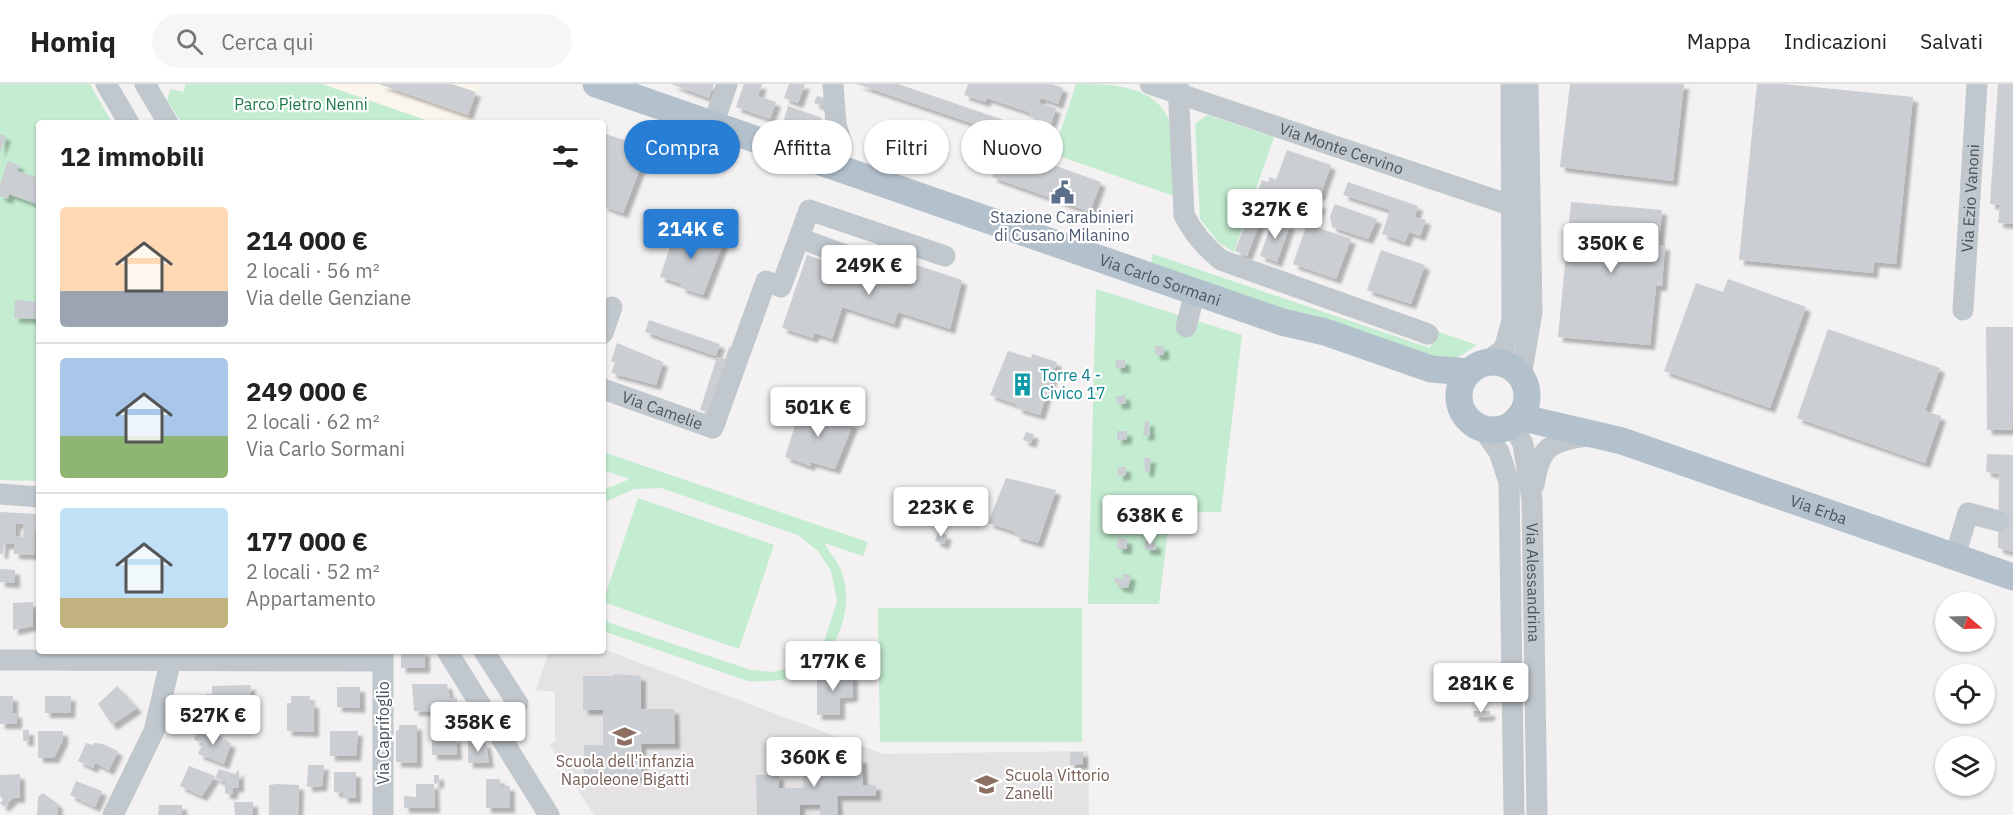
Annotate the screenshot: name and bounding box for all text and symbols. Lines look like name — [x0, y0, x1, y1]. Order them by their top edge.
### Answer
search box — [152, 14, 572, 68]
text: Homiq — [30, 23, 116, 60]
icon: search — [173, 25, 206, 58]
text: Cerca qui — [221, 27, 314, 56]
text: Mappa — [1687, 27, 1751, 55]
text: Indicazioni — [1784, 27, 1887, 55]
text: Salvati — [1920, 27, 1983, 55]
park label: Parco Pietro Nenni — [234, 94, 368, 114]
street label: Via Monte Cervino — [1277, 118, 1406, 179]
chip: Compra — [624, 120, 740, 174]
chip: Affitta — [752, 120, 852, 174]
chip: Filtri — [864, 120, 949, 174]
chip: Nuovo — [961, 120, 1063, 174]
text: 12 immobili — [60, 139, 204, 173]
icon: filters — [549, 140, 582, 173]
street label: Via Ezio Vanoni — [1957, 143, 1983, 253]
public building icon: Stazione Carabinieri di Cusano Milanino — [1049, 179, 1075, 205]
pin: 327K € — [1226, 189, 1324, 240]
text: 327K € — [1241, 195, 1309, 222]
place label: Stazione Carabinieri di Cusano Milanino — [990, 207, 1134, 245]
pin: 214K € — [642, 209, 740, 260]
text: 214K € — [657, 215, 725, 242]
text: 214 000 € — [246, 223, 368, 257]
pin: 350K € — [1562, 223, 1660, 274]
text: 350K € — [1577, 229, 1645, 256]
icon: home — [108, 231, 180, 303]
pin: 249K € — [820, 245, 918, 296]
street label: Via Carlo Sormani — [1097, 249, 1223, 310]
text: 249K € — [835, 251, 903, 278]
text: 2 locali · 56 m² — [246, 257, 380, 284]
text: Via delle Genziane — [246, 284, 411, 311]
place label: Torre 4 - Civico 17 — [1040, 365, 1106, 403]
building icon: Torre 4 - Civico 17 — [1009, 371, 1035, 397]
text: 249 000 € — [246, 374, 368, 408]
icon: home — [108, 382, 180, 454]
street label: Via Camelie — [619, 387, 706, 434]
pin: 501K € — [769, 387, 867, 438]
text: 501K € — [784, 393, 852, 420]
text: 2 locali · 62 m² — [246, 408, 380, 435]
text: Via Carlo Sormani — [246, 435, 405, 462]
pin: 223K € — [892, 487, 990, 538]
street label: Via Erba — [1787, 490, 1850, 529]
text: 223K € — [907, 493, 975, 520]
pin: 638K € — [1101, 495, 1199, 546]
text: 638K € — [1116, 501, 1184, 528]
street label: Via Alessandrina — [1522, 523, 1544, 643]
text: 177 000 € — [246, 524, 368, 558]
icon: home — [108, 532, 180, 604]
text: 2 locali · 52 m² — [246, 558, 380, 585]
text: Appartamento — [246, 585, 376, 612]
north arrow — [1935, 592, 1995, 652]
map controls — [1935, 592, 1995, 796]
pin: 177K € — [784, 641, 882, 692]
text: 177K € — [799, 647, 867, 674]
pin: 281K € — [1432, 663, 1530, 714]
button: locate — [1935, 664, 1995, 724]
text: 281K € — [1447, 669, 1515, 696]
street label: Via Caprifoglio — [373, 681, 393, 785]
pin: 527K € — [164, 695, 262, 746]
text: 527K € — [179, 701, 247, 728]
pin: 358K € — [429, 702, 527, 753]
text: 358K € — [444, 708, 512, 735]
school or university icon: Scuola dell'infanzia Napoleone Bigatti — [612, 723, 638, 749]
button: layers — [1935, 736, 1995, 796]
pin: 360K € — [765, 737, 863, 788]
text: 360K € — [780, 743, 848, 770]
place label: Scuola dell'infanzia Napoleone Bigatti — [556, 751, 695, 789]
place label: Scuola Vittorio Zanelli — [1005, 765, 1110, 803]
school or university icon: Scuola Vittorio Zanelli — [974, 771, 1000, 797]

